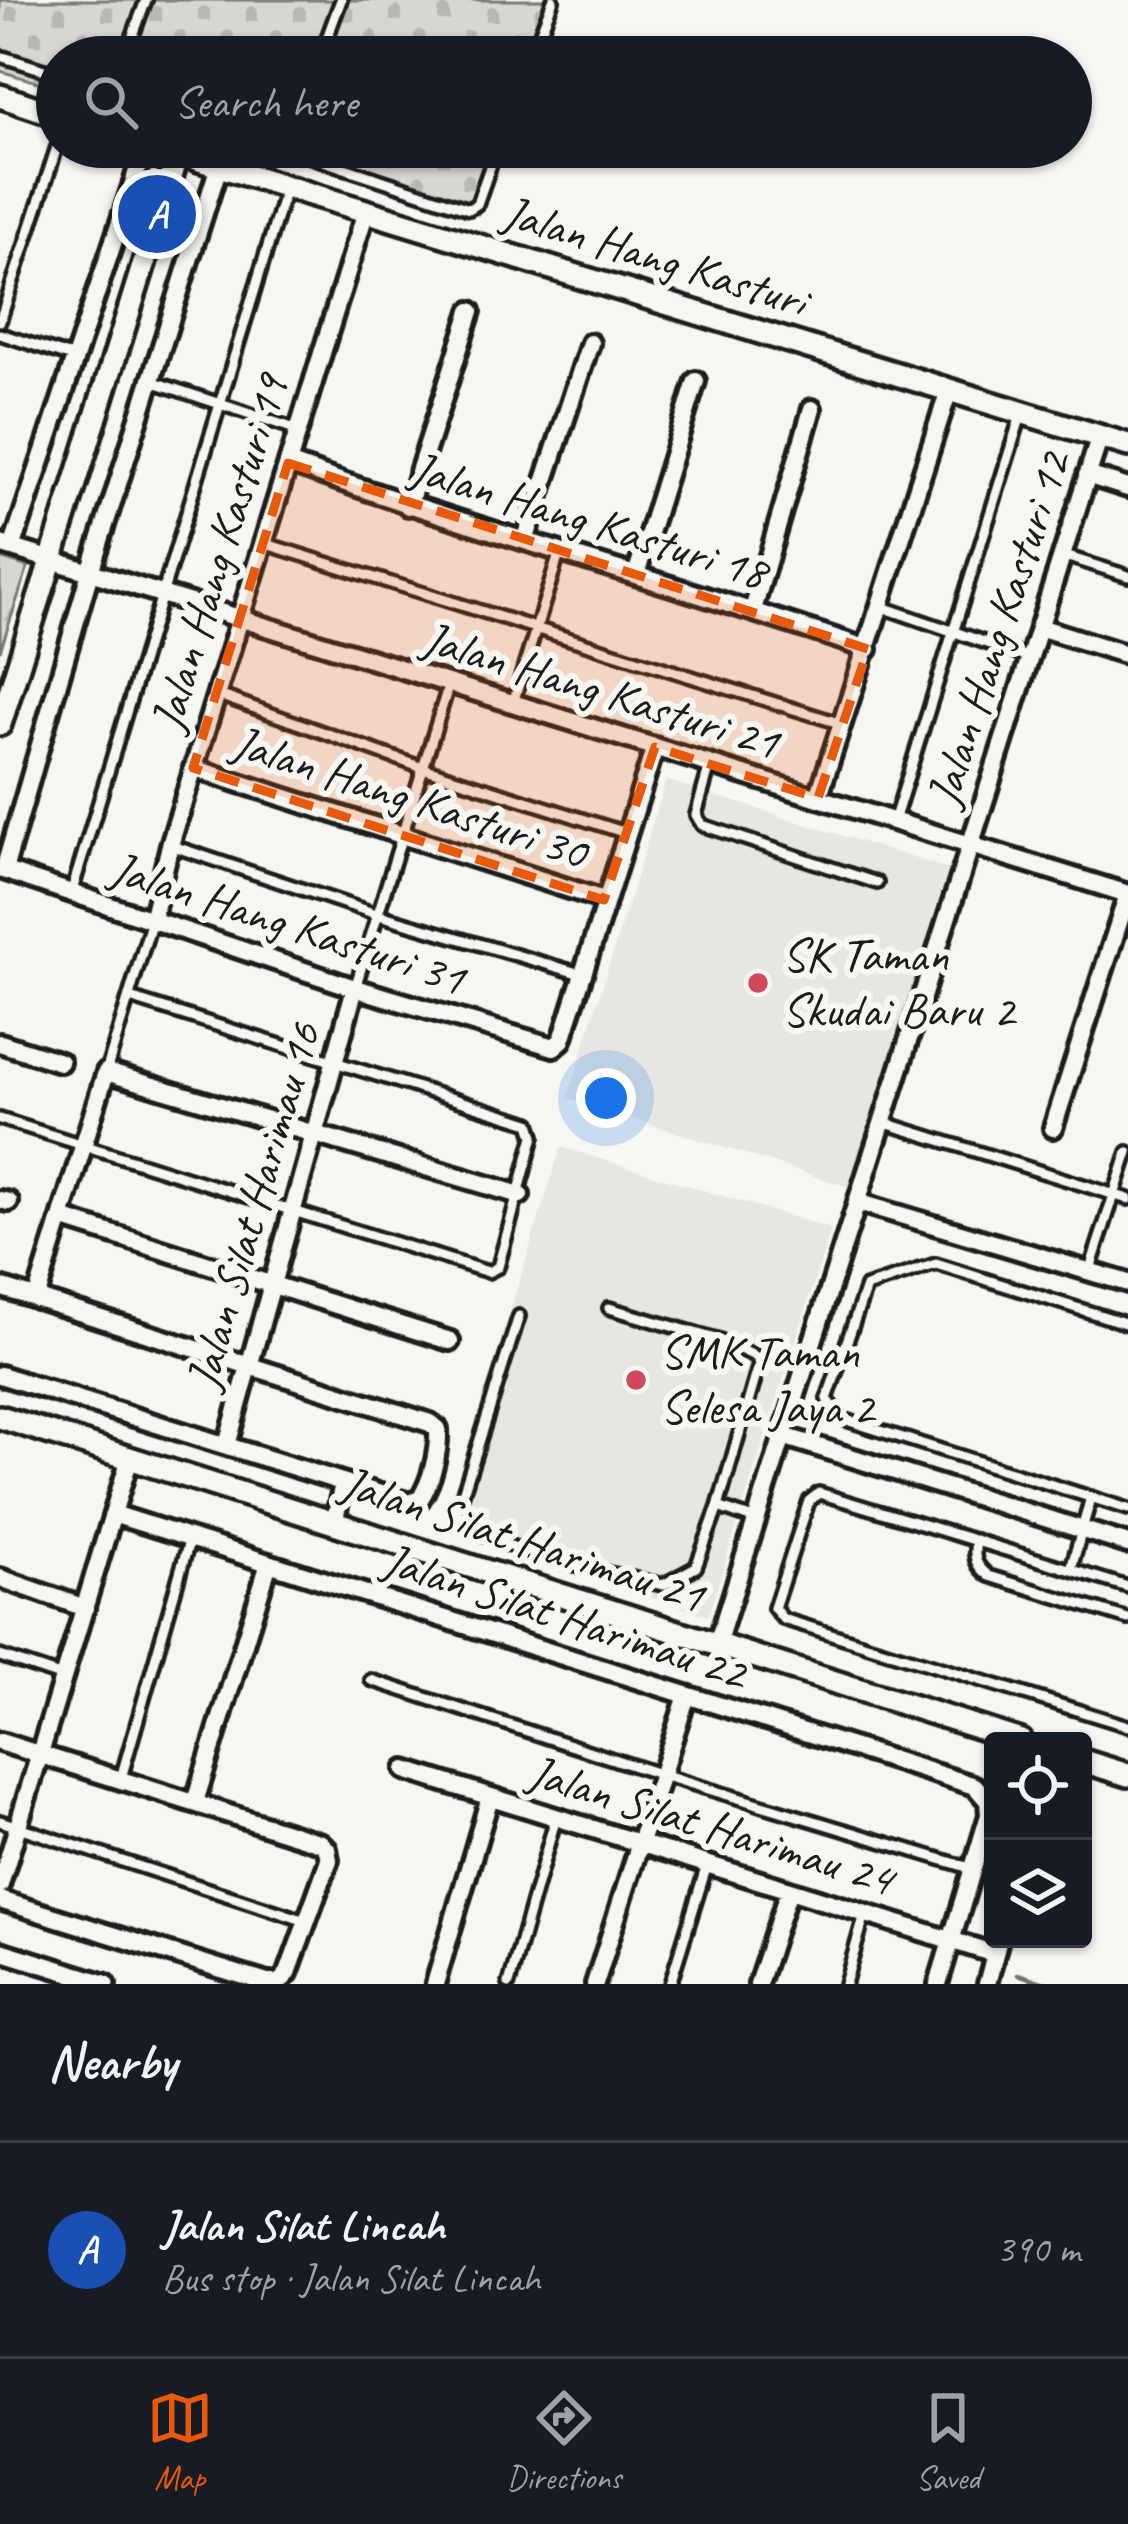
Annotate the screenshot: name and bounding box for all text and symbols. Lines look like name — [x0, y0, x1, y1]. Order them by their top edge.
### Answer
search box — [36, 36, 1092, 168]
icon: search — [78, 69, 144, 135]
text: Search here — [174, 74, 357, 131]
pin: A — [118, 169, 196, 259]
street label: Jalan Hang Kasturi — [494, 181, 820, 332]
street label: Jalan Hang Kasturi 19 — [136, 365, 303, 740]
street label: Jalan Hang Kasturi 18 — [402, 437, 778, 604]
street label: Jalan Hang Kasturi 12 — [912, 441, 1085, 815]
street label: Jalan Hang Kasturi 21 — [414, 607, 788, 773]
street label: Jalan Hang Kasturi 30 — [224, 711, 598, 884]
street label: Jalan Hang Kasturi 31 — [102, 837, 475, 1009]
place label: SK Taman Skudai Baru 2 — [782, 925, 1018, 1040]
marker: SK Taman Skudai Baru 2 — [745, 970, 771, 996]
street label: Jalan Silat Harimau 16 — [172, 1015, 334, 1398]
your location — [576, 1068, 636, 1128]
place label: SMK Taman Selesa Jaya 2 — [660, 1322, 877, 1437]
marker: SMK Taman Selesa Jaya 2 — [623, 1367, 649, 1393]
street label: Jalan Silat Harimau 21 — [332, 1451, 714, 1627]
street label: Jalan Silat Harimau 22 — [374, 1528, 757, 1704]
map controls — [984, 1732, 1092, 1948]
button: locate — [984, 1732, 1092, 1840]
street label: Jalan Silat Harimau 24 — [520, 1741, 905, 1910]
button: layers — [984, 1840, 1092, 1948]
text: Nearby — [48, 2030, 176, 2094]
text: Jalan Silat Lincah — [162, 2197, 445, 2254]
text: A — [77, 2225, 97, 2274]
text: 390 m — [996, 2225, 1080, 2274]
text: Bus stop · Jalan Silat Lincah — [162, 2254, 540, 2303]
tab: Map — [147, 2385, 213, 2499]
tab: Directions — [507, 2385, 621, 2499]
tab: Saved — [915, 2385, 981, 2499]

